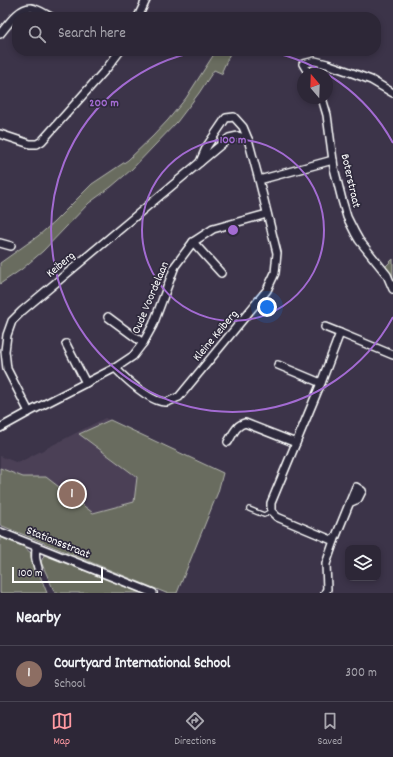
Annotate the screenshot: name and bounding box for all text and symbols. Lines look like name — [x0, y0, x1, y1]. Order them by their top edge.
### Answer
search box — [12, 12, 381, 56]
icon: search — [26, 23, 48, 45]
text: Search here — [58, 23, 126, 45]
north arrow — [297, 68, 333, 104]
text: 200 m — [89, 95, 119, 112]
text: 100 m — [220, 132, 246, 149]
street label: Boterstraat — [336, 152, 365, 210]
centre of rings — [226, 223, 240, 237]
street label: Keiberg — [43, 248, 79, 282]
street label: Oude Voordelaan — [128, 259, 174, 337]
your location — [257, 297, 277, 317]
street label: Kleine Keiberg — [189, 307, 243, 365]
pin: 1 — [59, 479, 85, 509]
street label: Stationsstraat — [24, 522, 93, 564]
map controls — [345, 545, 381, 581]
button: layers — [345, 545, 381, 581]
scale bar — [12, 565, 103, 584]
text: 100 m — [18, 566, 42, 582]
text: Nearby — [16, 607, 60, 631]
text: Courtyard International School — [54, 653, 230, 675]
text: 1 — [28, 664, 30, 683]
text: 300 m — [345, 664, 377, 683]
text: School — [54, 675, 86, 694]
tab: Map — [51, 710, 73, 750]
tab: Directions — [174, 710, 216, 750]
tab: Saved — [318, 710, 342, 750]

